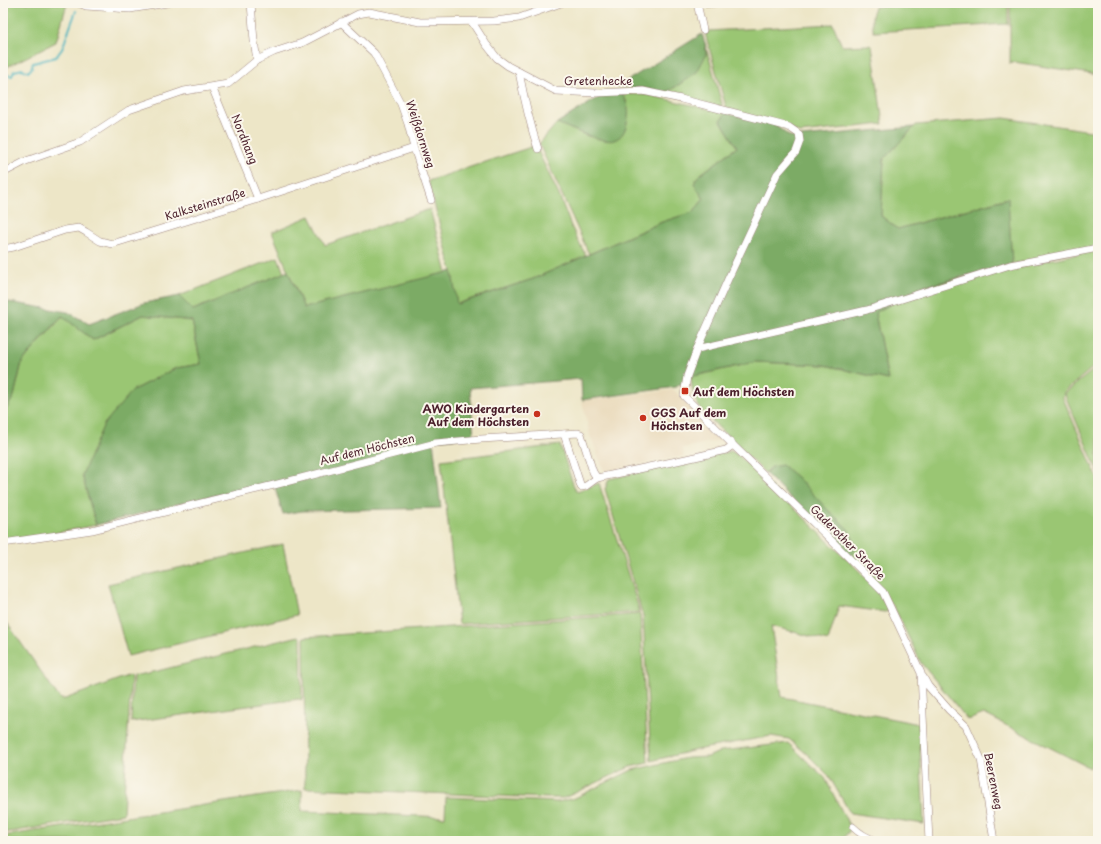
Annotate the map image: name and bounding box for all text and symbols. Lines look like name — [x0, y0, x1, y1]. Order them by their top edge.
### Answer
street label: Gretenhecke — [564, 72, 632, 89]
street label: Weißdornweg — [402, 98, 440, 170]
street label: Nordhang — [227, 111, 263, 167]
street label: Kalksteinstraße — [163, 184, 247, 224]
place label: Auf dem Höchsten — [693, 383, 795, 400]
marker: Auf dem Höchsten — [680, 386, 690, 396]
place label: AWO Kindergarten Auf dem Höchsten — [422, 400, 529, 430]
place label: GGS Auf dem Höchsten — [651, 404, 726, 434]
marker: AWO Kindergarten Auf dem Höchsten — [532, 409, 542, 419]
marker: GGS Auf dem Höchsten — [638, 413, 648, 423]
street label: Auf dem Höchsten — [318, 429, 416, 469]
street label: Gaderother Straße — [807, 501, 889, 583]
street label: Beerenweg — [980, 751, 1008, 811]

